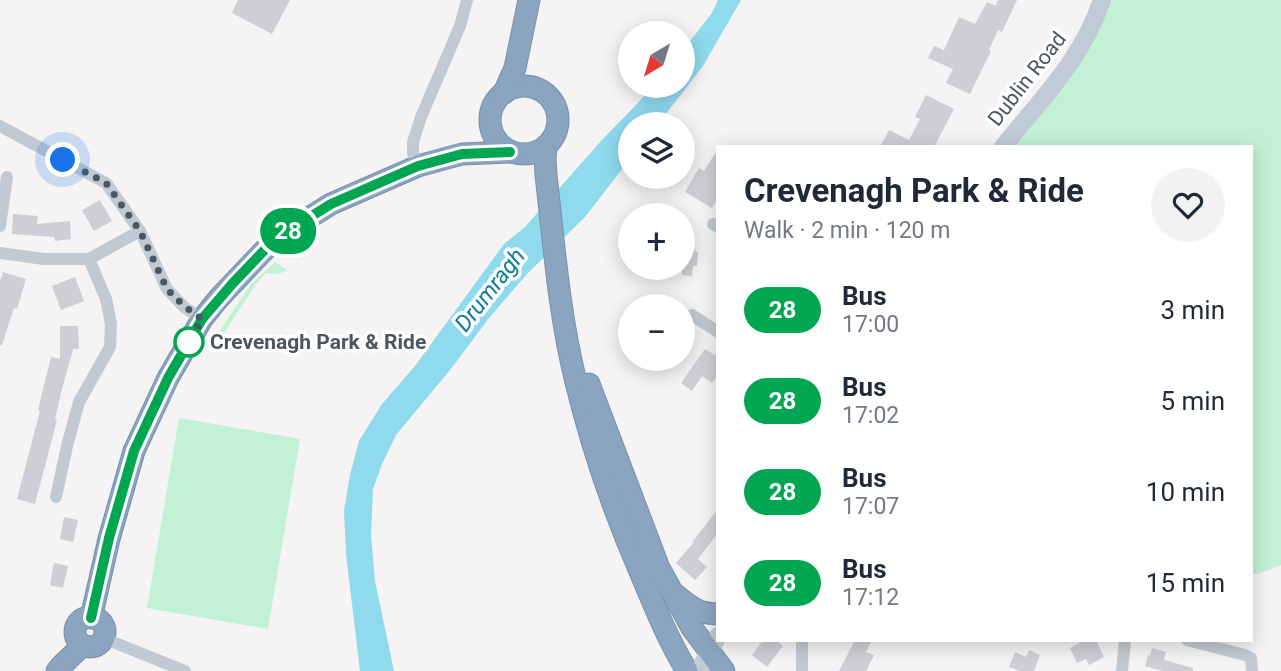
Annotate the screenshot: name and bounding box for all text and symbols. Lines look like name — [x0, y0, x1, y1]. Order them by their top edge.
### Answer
north arrow — [618, 21, 695, 98]
map controls — [618, 21, 695, 371]
street label: Dublin Road — [983, 27, 1071, 131]
button: layers — [618, 112, 695, 189]
your location — [45, 142, 80, 177]
button: heart — [1151, 168, 1225, 242]
text: Crevenagh Park & Ride — [744, 171, 1084, 210]
button: + — [618, 203, 695, 280]
line badge: 28 — [256, 208, 320, 254]
text: 28 — [274, 217, 302, 245]
text: Walk · 2 min · 120 m — [744, 217, 950, 244]
water label: Drumragh — [449, 243, 531, 337]
text: Bus — [842, 281, 887, 311]
button: − — [618, 294, 695, 371]
text: 3 min — [1160, 295, 1225, 325]
text: 28 — [769, 296, 796, 324]
text: 17:00 — [842, 311, 899, 338]
marker: Crevenagh Park & Ride — [174, 327, 204, 357]
place label: Crevenagh Park & Ride — [210, 330, 426, 354]
text: Bus — [842, 372, 887, 402]
text: 5 min — [1160, 386, 1225, 416]
text: 28 — [769, 387, 796, 415]
text: 17:02 — [842, 402, 899, 429]
text: Bus — [842, 463, 887, 493]
text: 10 min — [1146, 477, 1225, 507]
text: 28 — [769, 478, 796, 506]
text: 17:07 — [842, 493, 899, 520]
text: Bus — [842, 554, 887, 584]
text: 15 min — [1146, 568, 1225, 598]
text: 28 — [769, 569, 796, 597]
text: 17:12 — [842, 584, 899, 611]

